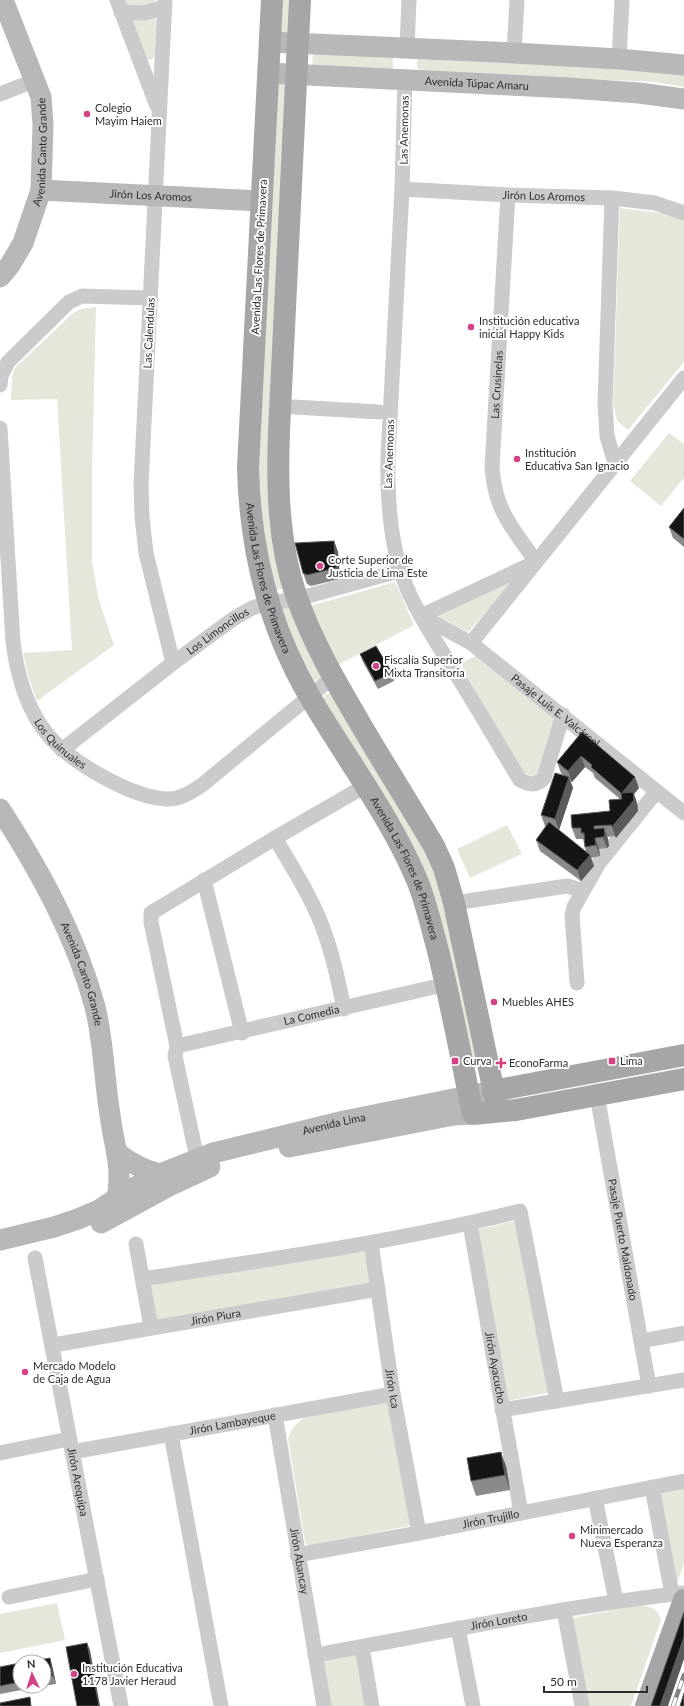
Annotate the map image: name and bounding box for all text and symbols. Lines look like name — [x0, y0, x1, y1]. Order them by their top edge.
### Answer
street label: Avenida Túpac Amaru — [424, 74, 529, 92]
street label: Las Anemonas — [396, 95, 411, 165]
street label: Avenida Canto Grande — [29, 97, 49, 208]
place label: Colegio Mayim Haiem — [95, 101, 162, 127]
marker: Colegio Mayim Haiem — [82, 109, 92, 119]
street label: Avenida Las Flores de Primavera — [248, 179, 269, 335]
street label: Jirón Los Aromos — [109, 186, 193, 204]
street label: Jirón Los Aromos — [502, 188, 585, 203]
street label: Las Calendulas — [140, 297, 157, 369]
place label: Institución educativa inicial Happy Kids — [479, 314, 579, 340]
marker: Institución educativa inicial Happy Kids — [466, 322, 476, 332]
street label: Las Crusinelas — [488, 350, 505, 419]
street label: Las Anemonas — [381, 419, 396, 489]
place label: Institución Educativa San Ignacio — [525, 446, 629, 472]
marker: Institución Educativa San Ignacio — [512, 454, 522, 464]
street label: Avenida Las Flores de Primavera — [244, 502, 294, 655]
place label: Corte Superior de Justicia de Lima Este — [328, 553, 428, 579]
marker: Corte Superior de Justicia de Lima Este — [315, 561, 325, 571]
street label: Los Limoncillos — [184, 604, 251, 657]
place label: Fiscalía Superior Mixta Transitoria — [384, 653, 465, 679]
marker: Fiscalía Superior Mixta Transitoria — [371, 661, 381, 671]
street label: Pasaje Luis E. Valcárcel — [509, 671, 603, 749]
street label: Los Quinuales — [32, 716, 89, 771]
street label: Avenida Las Flores de Primavera — [368, 794, 442, 941]
street label: Avenida Canto Grande — [59, 920, 106, 1027]
place label: Muebles AHES — [502, 995, 574, 1008]
marker: Muebles AHES — [489, 997, 499, 1007]
street label: La Comedia — [282, 1002, 340, 1027]
place label: Curva — [463, 1054, 491, 1067]
place label: Lima — [620, 1054, 643, 1067]
marker: Curva — [450, 1056, 460, 1066]
place label: EconoFarma — [509, 1056, 568, 1069]
marker: Lima — [607, 1056, 617, 1066]
marker: EconoFarma — [496, 1058, 506, 1068]
street label: Avenida Lima — [301, 1110, 366, 1137]
street label: Pasaje Puerto Maldonado — [606, 1178, 641, 1302]
street label: Jirón Piura — [189, 1306, 242, 1327]
street label: Jirón Ayacucho — [483, 1331, 509, 1405]
place label: Mercado Modelo de Caja de Agua — [33, 1359, 116, 1385]
marker: Mercado Modelo de Caja de Agua — [20, 1367, 30, 1377]
street label: Jirón Ica — [383, 1368, 403, 1409]
street label: Jirón Lambayeque — [188, 1408, 277, 1437]
street label: Jirón Arequipa — [66, 1446, 91, 1517]
street label: Jirón Trujillo — [461, 1506, 520, 1530]
place label: Minimercado Nueva Esperanza — [580, 1523, 663, 1549]
street label: Jirón Abancay — [288, 1527, 312, 1595]
marker: Minimercado Nueva Esperanza — [567, 1531, 577, 1541]
street label: Jirón Loreto — [469, 1609, 528, 1632]
north arrow — [12, 1654, 52, 1694]
text: N — [27, 1657, 36, 1670]
place label: Institución Educativa 1178 Javier Heraud — [82, 1661, 183, 1687]
scale bar — [544, 1668, 647, 1694]
marker: Institución Educativa 1178 Javier Heraud — [69, 1669, 79, 1679]
text: 50 m — [550, 1674, 577, 1689]

